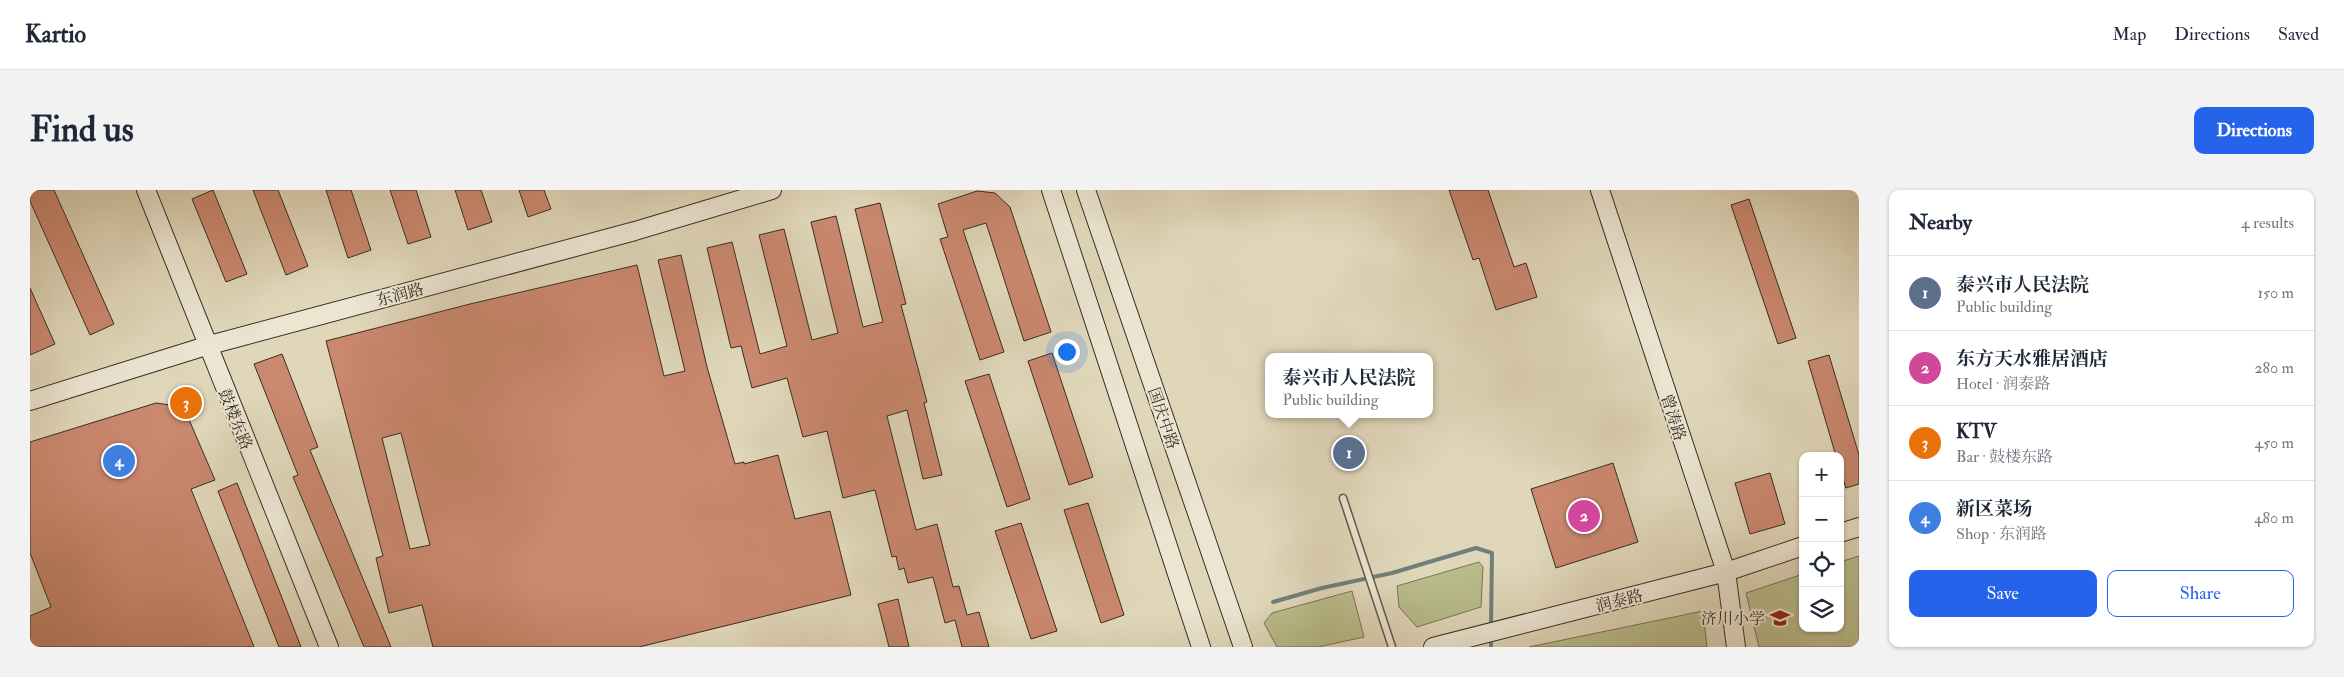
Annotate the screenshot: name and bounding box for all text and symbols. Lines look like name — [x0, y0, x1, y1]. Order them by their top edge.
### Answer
text: Kartio — [25, 19, 86, 50]
text: Map — [2113, 23, 2146, 46]
text: Directions — [2174, 23, 2250, 46]
text: Saved — [2278, 23, 2319, 46]
button: Directions — [2194, 107, 2314, 154]
text: Find us — [30, 108, 134, 152]
text: Nearby — [1909, 209, 1972, 236]
text: 4 results — [2241, 213, 2294, 233]
text: 泰兴市人民法院 — [1956, 273, 2089, 297]
street label: 东润路 — [374, 279, 426, 311]
text: 1 — [1922, 283, 1928, 303]
text: 150 m — [2257, 283, 2294, 303]
text: Public building — [1956, 297, 2052, 317]
your location — [1054, 339, 1080, 365]
text: 东方天水雅居酒店 — [1956, 347, 2108, 371]
popup — [1265, 353, 1433, 418]
text: 2 — [1921, 358, 1929, 378]
text: 280 m — [2254, 358, 2294, 378]
text: 泰兴市人民法院 — [1282, 366, 1416, 390]
text: Hotel · 润泰路 — [1956, 374, 2050, 394]
pin: 3 — [170, 384, 202, 422]
street label: 国庆中路 — [1143, 385, 1183, 452]
street label: 鼓楼东路 — [214, 386, 256, 453]
text: Public building — [1282, 390, 1379, 410]
street label: 曾涛路 — [1656, 391, 1690, 443]
text: KTV — [1956, 420, 1996, 444]
text: 3 — [1922, 433, 1928, 453]
text: 450 m — [2255, 433, 2294, 453]
pin: 1 — [1333, 434, 1365, 472]
pin: 4 — [103, 442, 135, 480]
text: Bar · 鼓楼东路 — [1956, 447, 2053, 467]
map controls — [1799, 452, 1844, 632]
button: + — [1799, 452, 1844, 497]
pin: 2 — [1568, 497, 1600, 535]
button: − — [1799, 497, 1844, 542]
text: 新区菜场 — [1956, 497, 2032, 521]
text: 4 — [1921, 508, 1929, 528]
text: 480 m — [2254, 508, 2294, 528]
text: Shop · 东润路 — [1956, 524, 2047, 544]
button: locate — [1799, 542, 1844, 587]
button: Save — [1909, 570, 2097, 617]
button: Share — [2107, 570, 2294, 617]
street label: 润泰路 — [1594, 585, 1645, 616]
button: layers — [1799, 587, 1844, 632]
school or university icon: 济川小学 — [1769, 607, 1791, 629]
place label: 济川小学 — [1701, 609, 1765, 629]

